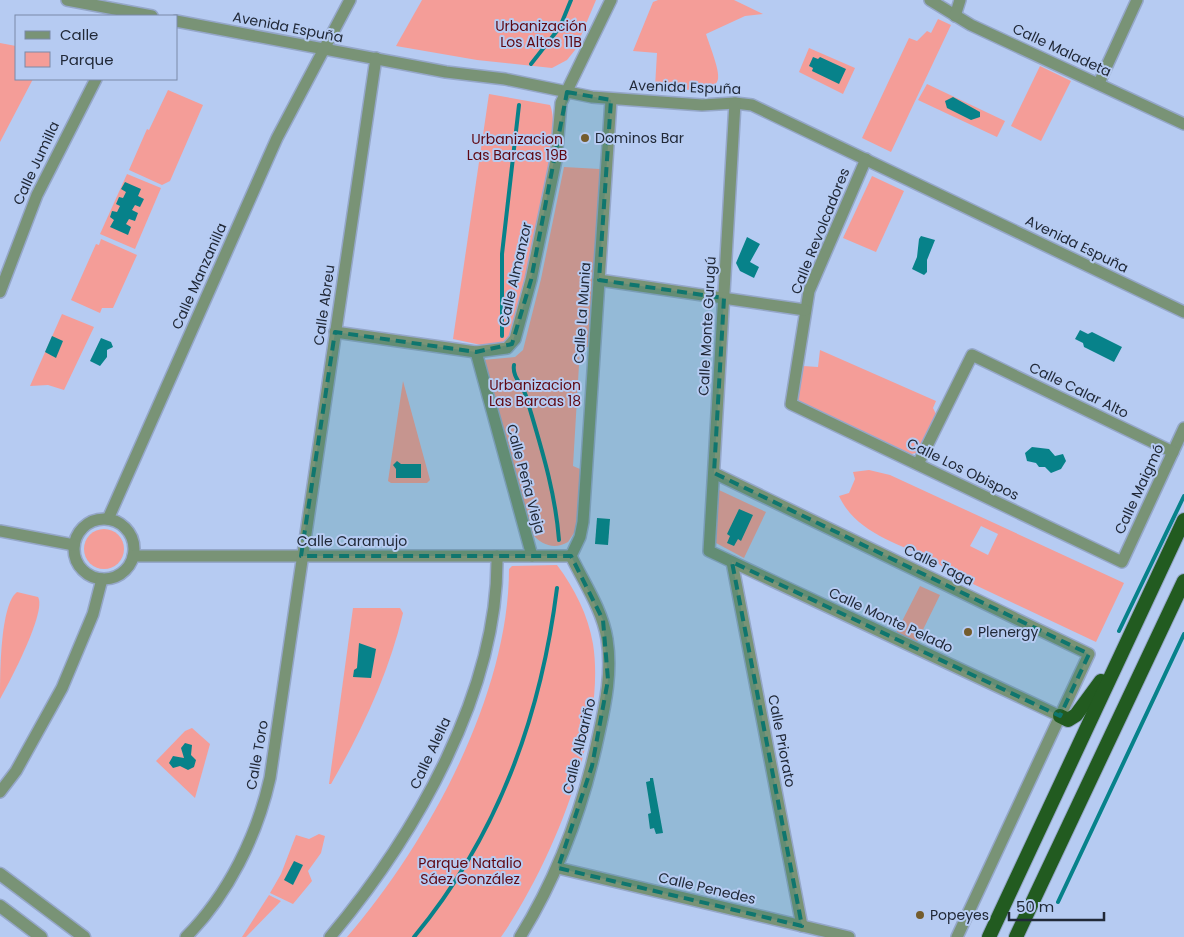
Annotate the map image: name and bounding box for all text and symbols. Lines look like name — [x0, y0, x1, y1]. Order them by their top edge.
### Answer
street label: Avenida Espuña — [231, 6, 345, 48]
legend — [15, 15, 178, 80]
park label: Urbanización Los Altos 11B — [495, 16, 587, 52]
street label: Calle Maladeta — [1009, 18, 1115, 82]
text: Calle — [60, 24, 98, 45]
text: Parque — [60, 49, 113, 70]
street label: Avenida Espuña — [628, 75, 742, 99]
street label: Calle Jumilla — [8, 118, 64, 208]
place label: Dominos Bar — [595, 128, 684, 148]
park label: Urbanizacion Las Barcas 19B — [467, 129, 567, 165]
marker: Dominos Bar — [579, 132, 591, 144]
street label: Calle Revolcadores — [786, 165, 854, 297]
street label: Avenida Espuña — [1022, 210, 1132, 278]
street label: Calle Manzanilla — [167, 220, 231, 332]
street label: Calle Almanzor — [493, 220, 537, 328]
street label: Calle Monte Gurugú — [693, 256, 721, 396]
street label: Calle La Munia — [568, 262, 596, 364]
street label: Calle Abreu — [308, 263, 340, 347]
street label: Calle Calar Alto — [1026, 357, 1132, 423]
park label: Urbanizacion Las Barcas 18 — [489, 375, 581, 411]
street label: Calle Peña Vieja — [502, 422, 550, 536]
street label: Calle Los Obispos — [904, 433, 1022, 505]
street label: Calle Maigmó — [1109, 441, 1169, 537]
street label: Calle Caramujo — [297, 531, 407, 551]
street label: Calle Taga — [901, 539, 977, 591]
street label: Calle Monte Pelado — [826, 582, 957, 658]
place label: Plenergy — [978, 622, 1039, 642]
marker: Plenergy — [962, 626, 974, 638]
street label: Calle Priorato — [763, 693, 801, 789]
street label: Calle Albariño — [557, 696, 601, 796]
street label: Calle Alella — [405, 714, 455, 792]
street label: Calle Toro — [241, 719, 273, 791]
park label: Parque Natalio Sáez González — [418, 853, 522, 889]
street label: Calle Penedes — [656, 867, 758, 909]
scale bar — [1009, 890, 1104, 922]
text: 50 m — [1016, 896, 1054, 917]
place label: Popeyes — [930, 905, 989, 925]
marker: Popeyes — [914, 909, 926, 921]

